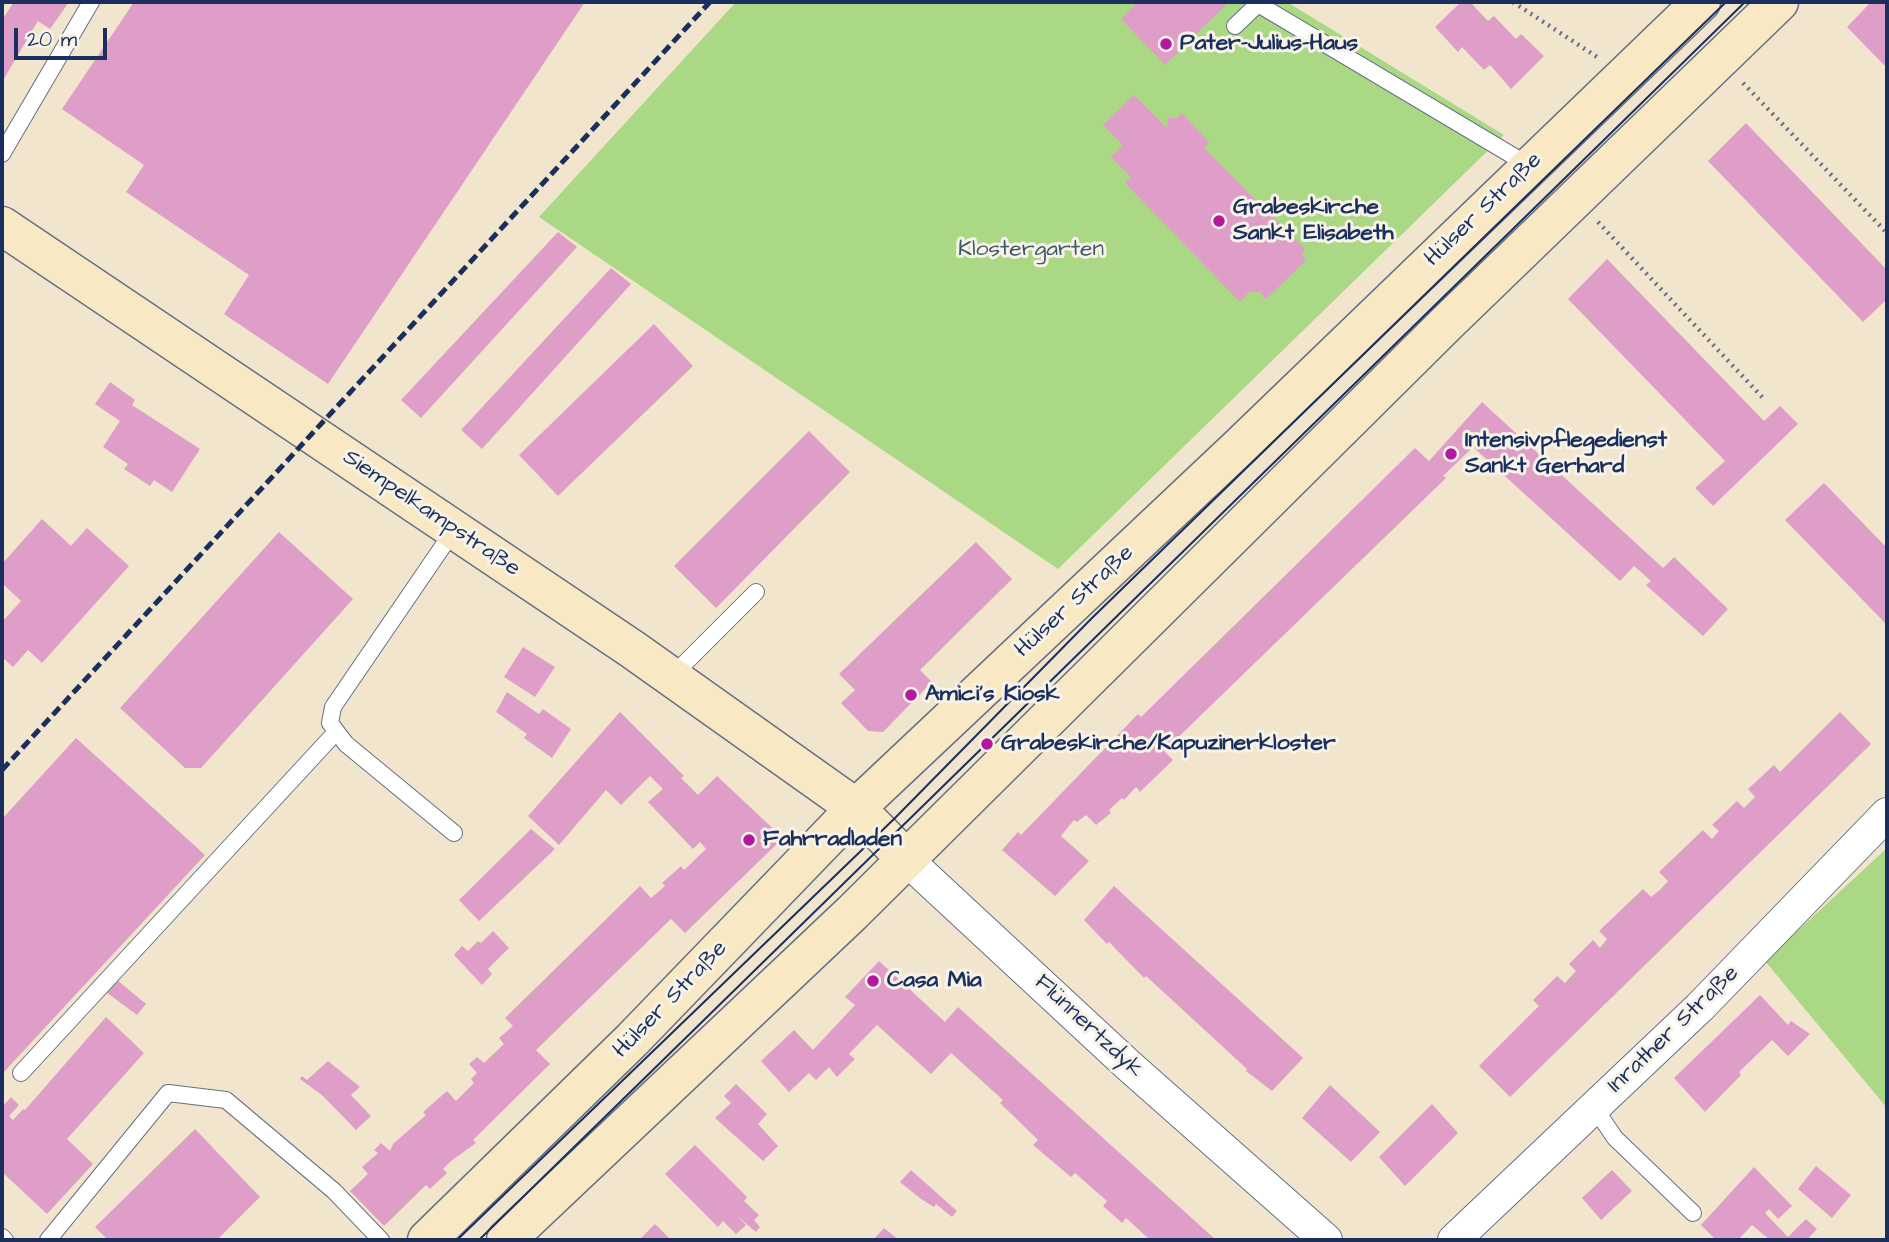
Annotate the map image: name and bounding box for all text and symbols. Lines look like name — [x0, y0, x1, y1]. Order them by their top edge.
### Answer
scale bar — [18, 14, 110, 58]
text: 20 m — [27, 25, 77, 54]
place label: Pater-Julius-Haus — [1180, 30, 1358, 58]
marker: Pater-Julius-Haus — [1158, 36, 1174, 52]
street label: Hülser Straße — [1420, 147, 1548, 273]
place label: Grabeskirche Sankt Elisabeth — [1233, 194, 1394, 248]
marker: Grabeskirche Sankt Elisabeth — [1211, 213, 1227, 229]
park label: Klostergarten — [958, 236, 1104, 264]
place label: Intensivpflegedienst Sankt Gerhard — [1465, 427, 1667, 481]
street label: Siempelkampstraße — [337, 444, 525, 584]
marker: Intensivpflegedienst Sankt Gerhard — [1443, 446, 1459, 462]
street label: Hülser Straße — [1010, 540, 1140, 664]
place label: Amici's Kiosk — [925, 681, 1060, 709]
marker: Amici's Kiosk — [903, 687, 919, 703]
place label: Grabeskirche/Kapuzinerkloster — [1001, 730, 1336, 758]
marker: Grabeskirche/Kapuzinerkloster — [979, 736, 995, 752]
place label: Fahrradladen — [763, 826, 902, 854]
marker: Fahrradladen — [741, 832, 757, 848]
street label: Hülser Straße — [608, 936, 734, 1064]
street label: Inrather Straße — [1603, 960, 1745, 1100]
place label: Casa Mia — [887, 967, 982, 995]
street label: Flünnertzdyk — [1028, 970, 1148, 1084]
marker: Casa Mia — [865, 973, 881, 989]

